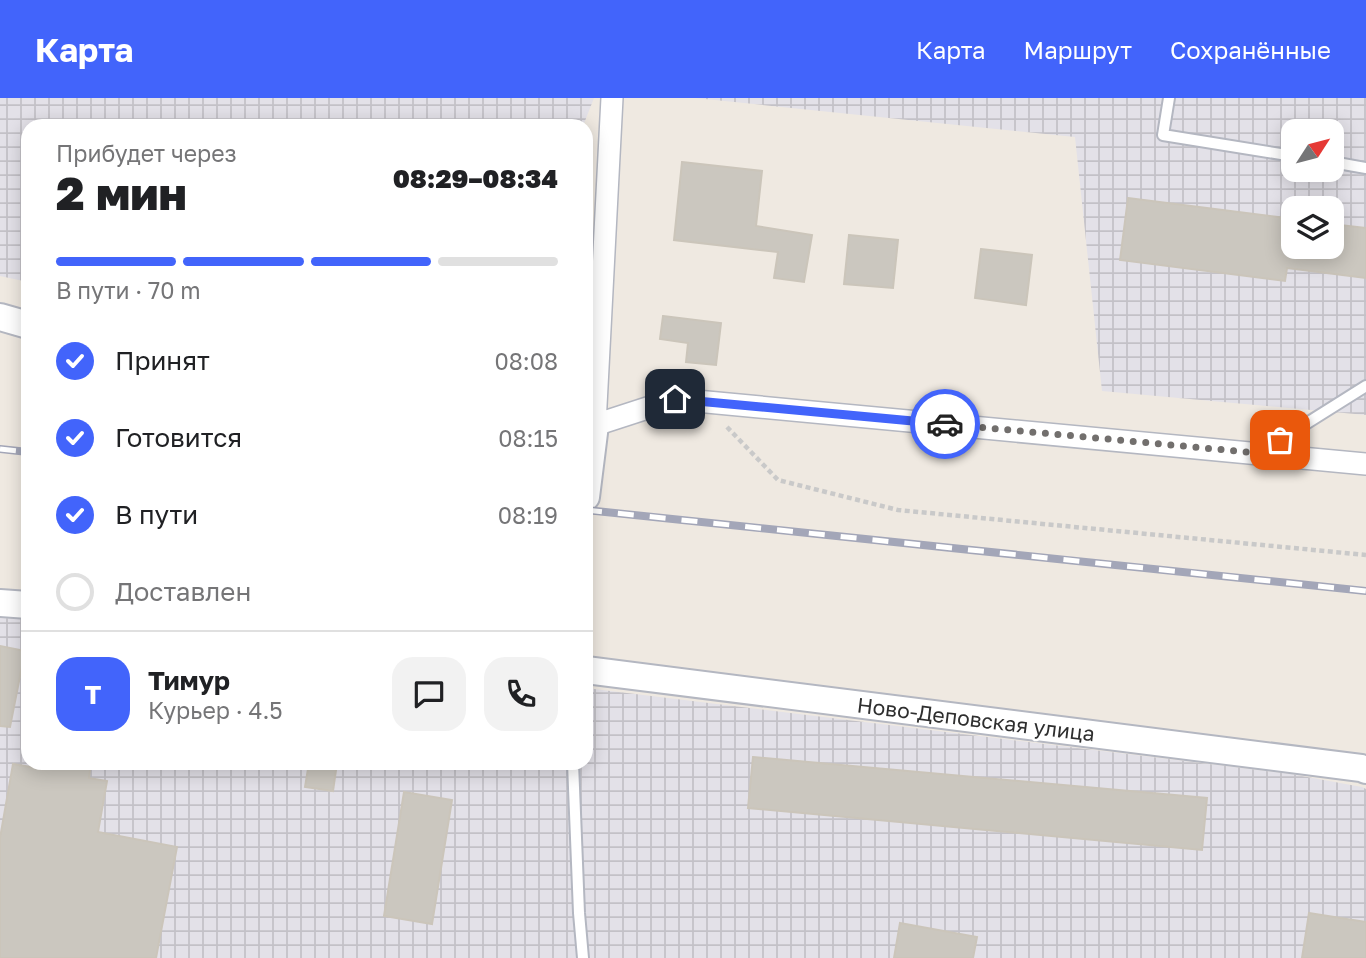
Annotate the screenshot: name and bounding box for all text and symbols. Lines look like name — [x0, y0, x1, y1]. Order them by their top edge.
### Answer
text: Карта — [35, 30, 134, 69]
text: Карта — [916, 35, 986, 64]
text: Маршрут — [1024, 35, 1132, 64]
text: Сохранённые — [1170, 35, 1331, 64]
north arrow — [1281, 119, 1344, 182]
map controls — [1281, 119, 1344, 259]
text: Прибудет через — [56, 139, 237, 167]
text: 08:29–08:34 — [393, 163, 558, 194]
text: 2 мин — [56, 165, 187, 220]
button: layers — [1281, 196, 1344, 259]
text: В пути · 70 m — [56, 276, 201, 304]
icon: check — [56, 342, 94, 380]
text: Принят — [115, 345, 210, 376]
text: 08:08 — [495, 347, 558, 375]
pin — [645, 369, 705, 429]
icon: home — [656, 380, 694, 418]
courier — [910, 389, 980, 459]
icon: car — [926, 405, 964, 443]
pin — [1250, 410, 1310, 470]
icon: check — [56, 419, 94, 457]
icon: bag — [1261, 421, 1299, 459]
text: Готовится — [115, 422, 242, 453]
text: 08:15 — [498, 424, 558, 452]
icon: check — [56, 496, 94, 534]
text: В пути — [115, 499, 198, 530]
text: 08:19 — [498, 501, 558, 529]
text: Доставлен — [115, 576, 251, 607]
button: chat — [392, 657, 466, 731]
button: phone — [484, 657, 558, 731]
text: Тимур — [148, 665, 230, 696]
text: Т — [85, 679, 101, 710]
street label: Ново-Деповская улица — [856, 692, 1096, 746]
text: Курьер · 4.5 — [148, 696, 283, 724]

